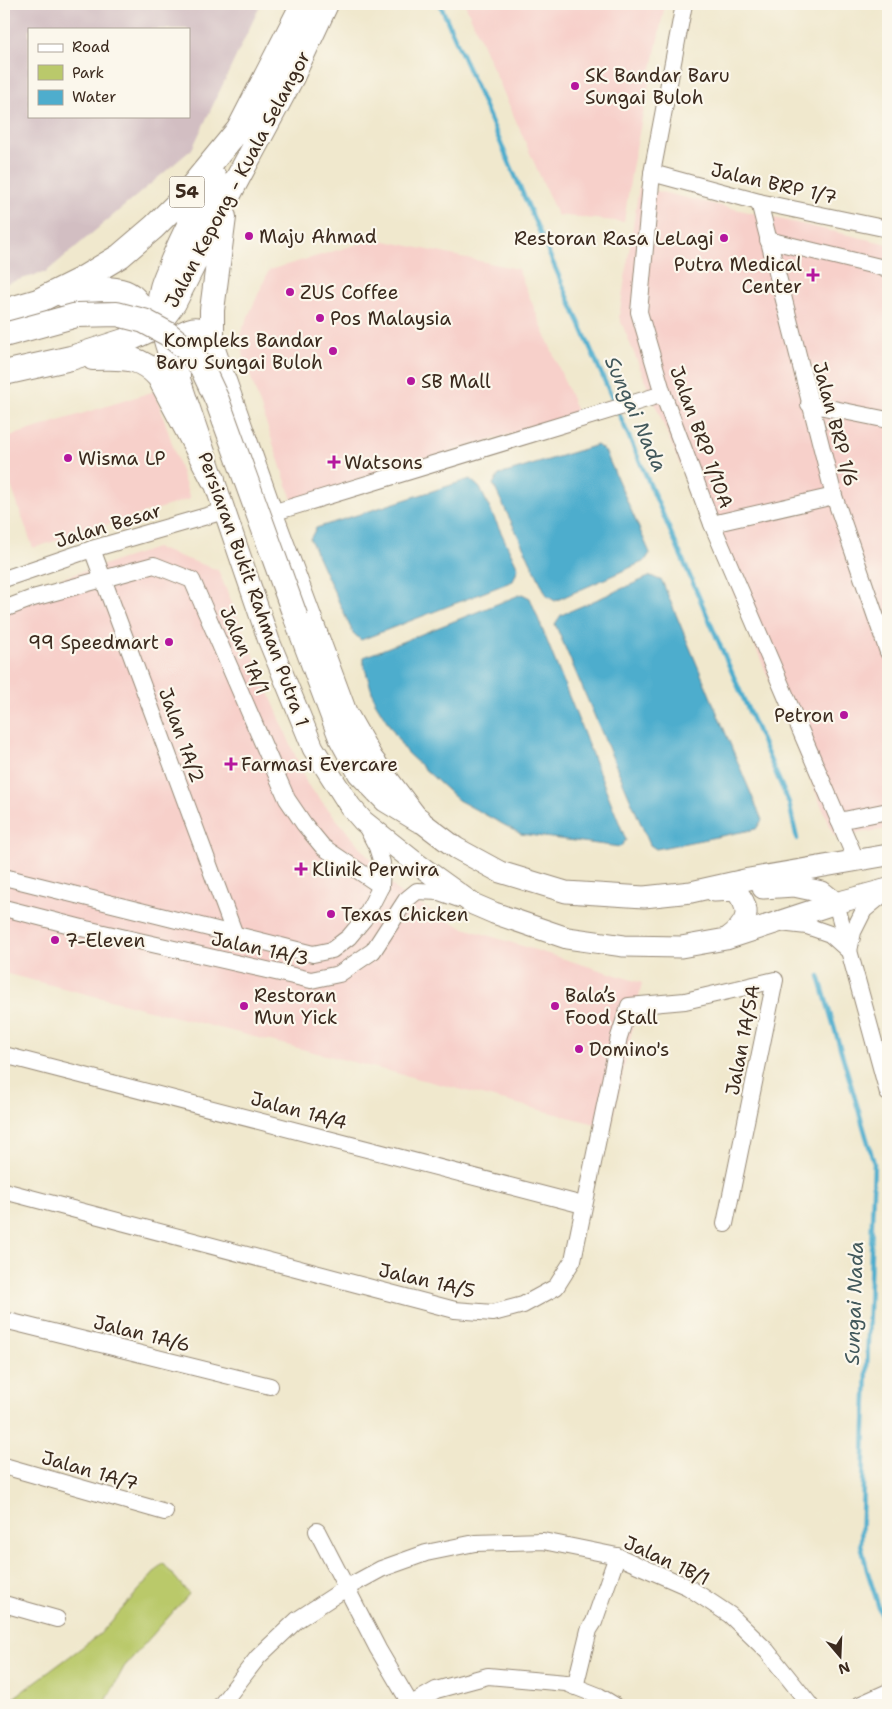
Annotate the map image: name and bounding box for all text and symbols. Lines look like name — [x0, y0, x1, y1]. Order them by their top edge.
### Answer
legend — [28, 28, 190, 118]
text: Road — [72, 37, 110, 57]
street label: Jalan Kepong - Kuala Selangor — [159, 46, 316, 312]
text: Park — [72, 63, 104, 83]
place label: SK Bandar Baru Sungai Buloh — [585, 63, 730, 110]
marker: SK Bandar Baru Sungai Buloh — [569, 80, 581, 92]
text: Water — [72, 87, 116, 107]
street label: Jalan BRP 1/7 — [708, 157, 839, 210]
road number: 54 — [170, 176, 204, 208]
place label: Maju Ahmad — [259, 224, 377, 249]
place label: Restoran Rasa LeLagi — [514, 226, 714, 251]
marker: Maju Ahmad — [243, 230, 255, 242]
marker: Restoran Rasa LeLagi — [718, 232, 730, 244]
place label: Putra Medical Center — [674, 252, 802, 299]
marker: Putra Medical Center — [806, 268, 820, 282]
place label: ZUS Coffee — [300, 280, 398, 305]
marker: ZUS Coffee — [284, 286, 296, 298]
place label: Pos Malaysia — [330, 306, 451, 331]
marker: Pos Malaysia — [314, 312, 326, 324]
place label: Kompleks Bandar Baru Sungai Buloh — [156, 328, 323, 375]
marker: Kompleks Bandar Baru Sungai Buloh — [327, 345, 339, 357]
water label: Sungai Nada — [599, 352, 673, 476]
street label: Jalan BRP 1/6 — [807, 359, 864, 489]
street label: Jalan BRP 1/10A — [664, 363, 739, 512]
place label: SB Mall — [421, 369, 491, 394]
marker: SB Mall — [405, 375, 417, 387]
place label: Wisma LP — [78, 446, 166, 471]
street label: Persiaran Bukit Rahman Putra 1 — [192, 448, 315, 730]
place label: Watsons — [344, 450, 423, 475]
marker: Wisma LP — [62, 452, 74, 464]
marker: Watsons — [328, 456, 340, 468]
street label: Jalan Besar — [52, 497, 164, 553]
street label: Jalan 1A/1 — [214, 602, 275, 698]
place label: 99 Speedmart — [28, 630, 159, 655]
marker: 99 Speedmart — [163, 636, 175, 648]
street label: Jalan 1A/2 — [153, 684, 210, 786]
place label: Petron — [774, 703, 834, 728]
marker: Petron — [838, 709, 850, 721]
place label: Farmasi Evercare — [241, 752, 398, 777]
marker: Farmasi Evercare — [225, 758, 237, 770]
place label: Klinik Perwira — [312, 857, 439, 882]
marker: Klinik Perwira — [294, 862, 308, 876]
place label: Texas Chicken — [341, 902, 468, 927]
marker: Texas Chicken — [325, 908, 337, 920]
street label: Jalan 1A/3 — [209, 926, 311, 971]
place label: 7-Eleven — [65, 928, 145, 953]
marker: 7-Eleven — [49, 934, 61, 946]
street label: Jalan 1A/5A — [720, 982, 765, 1097]
place label: Restoran Mun Yick — [254, 983, 338, 1030]
place label: Bala’s Food Stall — [565, 983, 658, 1030]
marker: Restoran Mun Yick — [238, 1000, 250, 1012]
marker: Bala’s Food Stall — [549, 1000, 561, 1012]
place label: Domino's — [589, 1037, 669, 1062]
marker: Domino's — [573, 1043, 585, 1055]
street label: Jalan 1A/4 — [248, 1086, 350, 1135]
water label: Sungai Nada — [839, 1241, 869, 1365]
street label: Jalan 1A/5 — [376, 1257, 478, 1304]
street label: Jalan 1A/6 — [91, 1309, 193, 1358]
street label: Jalan 1A/7 — [38, 1445, 141, 1496]
street label: Jalan 1B/1 — [620, 1530, 714, 1591]
north arrow — [814, 1632, 864, 1682]
text: N — [836, 1658, 852, 1679]

